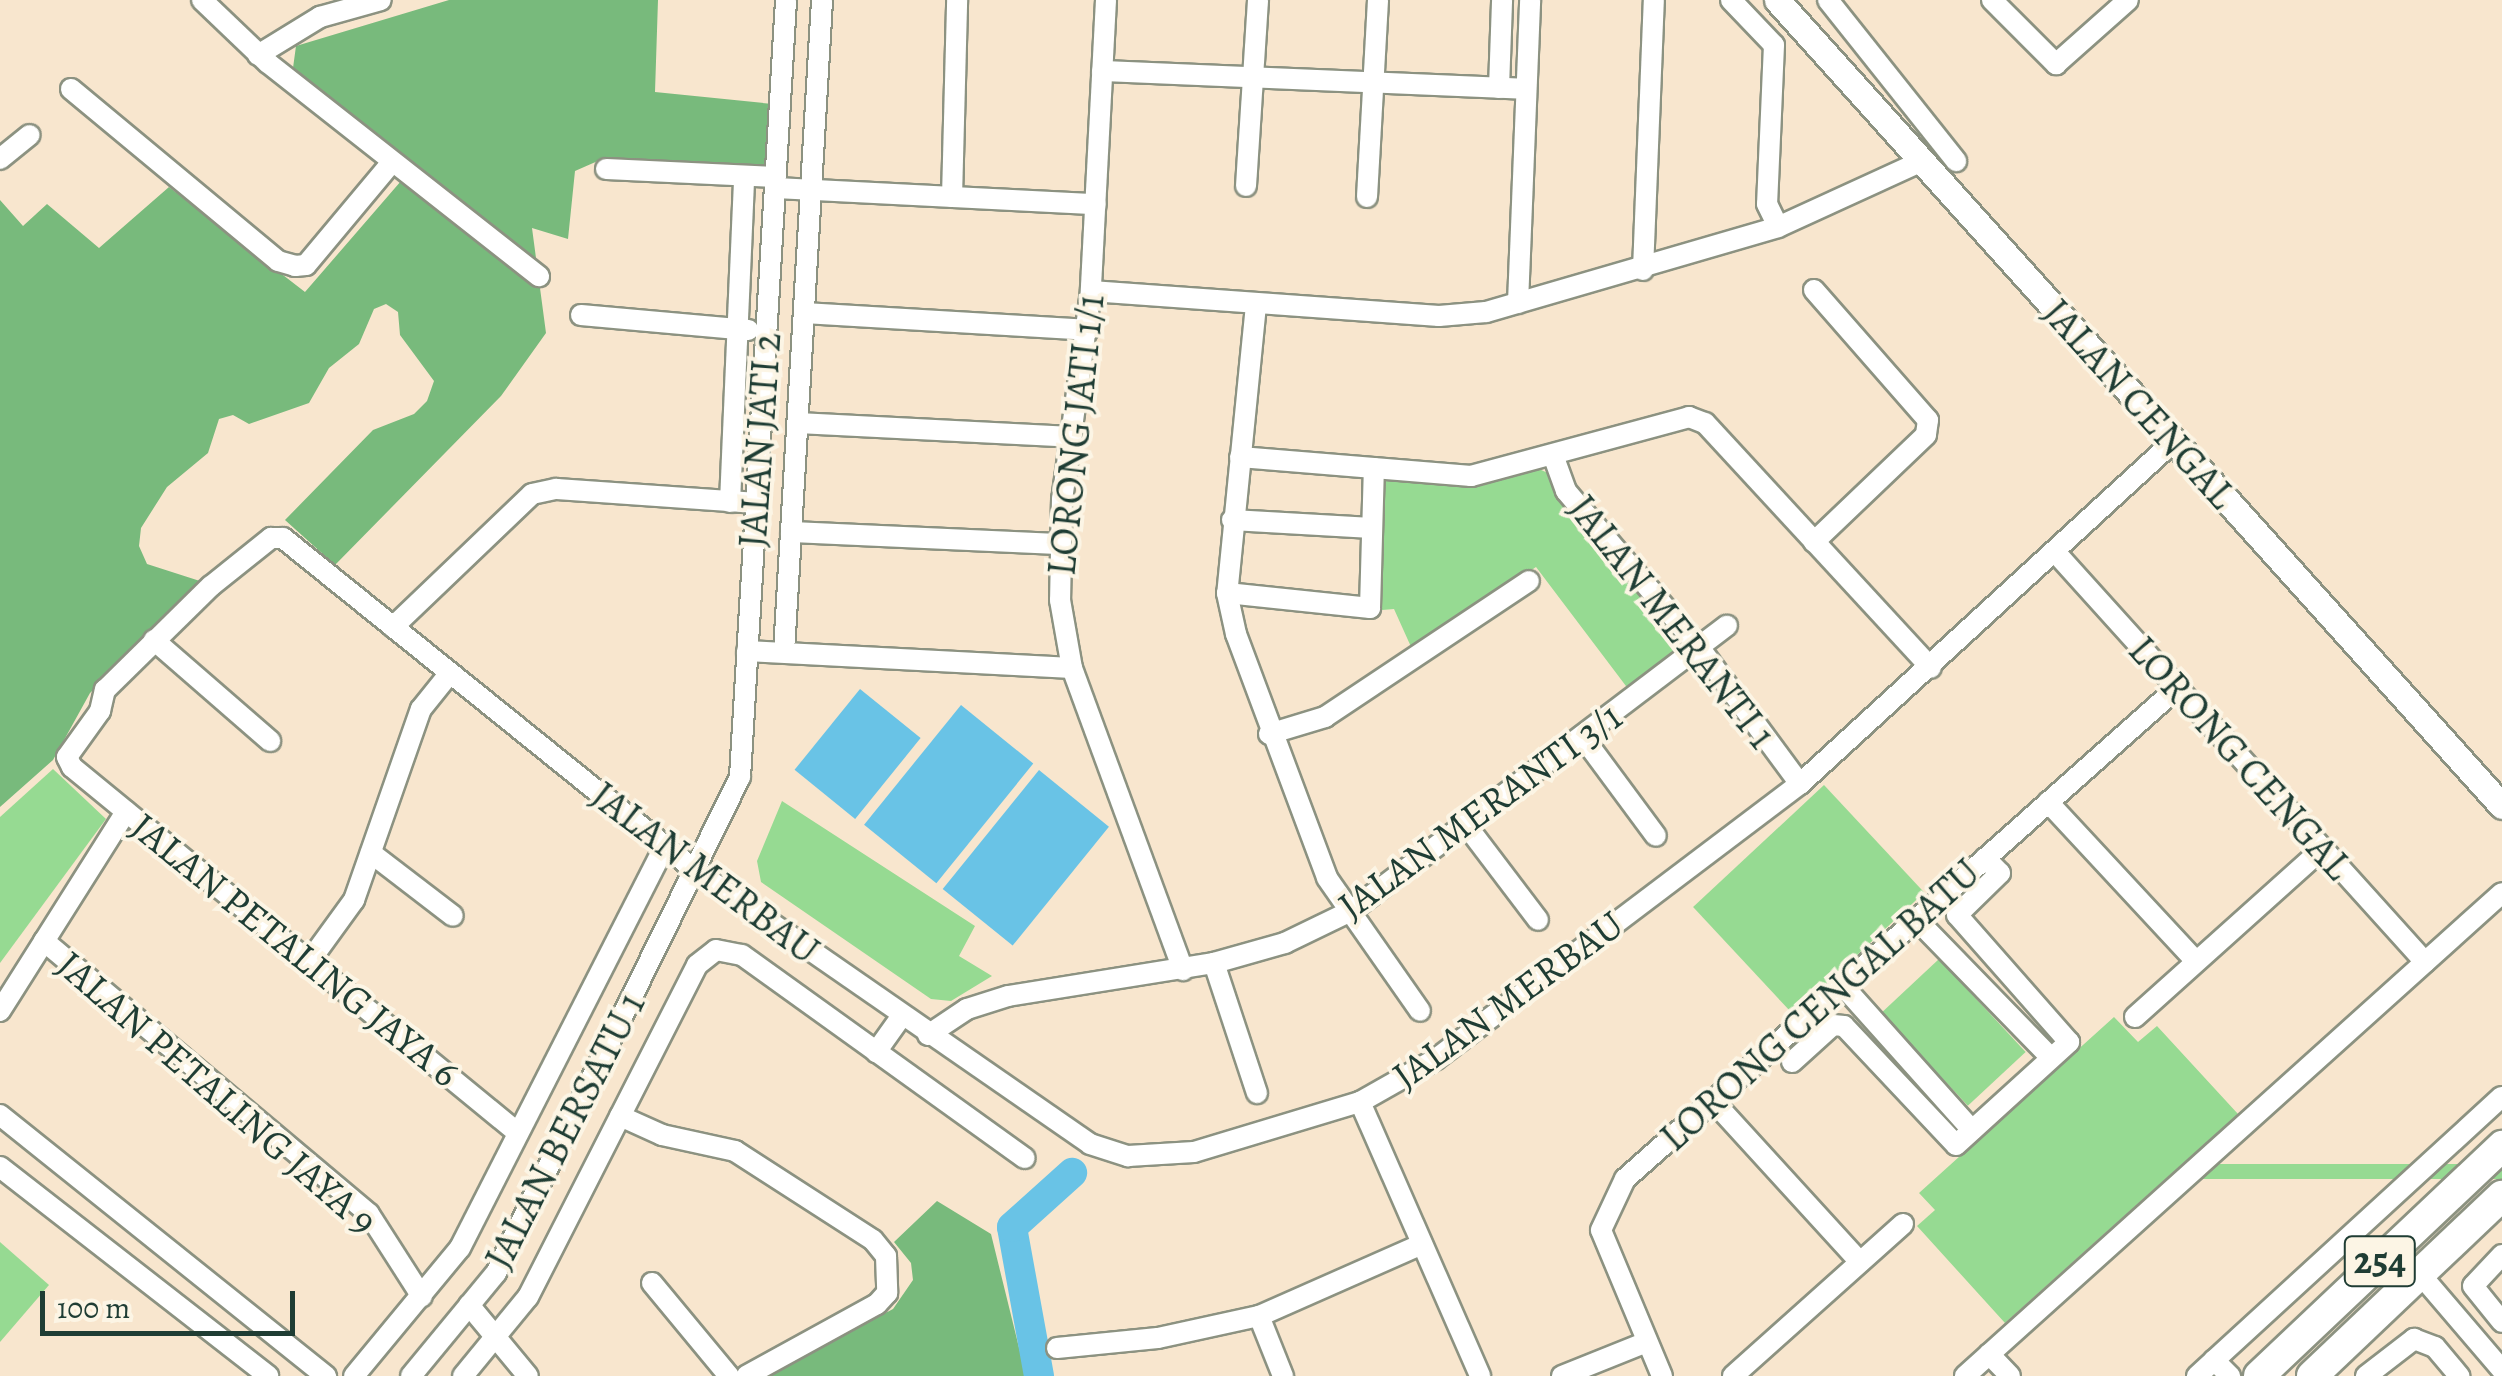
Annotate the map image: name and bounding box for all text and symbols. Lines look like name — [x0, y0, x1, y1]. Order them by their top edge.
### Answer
street label: JALAN CENGAL — [2032, 289, 2246, 519]
street label: LORONG JATI 1/1 — [1037, 292, 1115, 578]
street label: JALAN JATI 2 — [729, 331, 791, 549]
street label: JALAN MERANTI 1 — [1558, 486, 1786, 758]
street label: LORONG CENGAL — [2118, 626, 2362, 890]
street label: JALAN MERANTI 3/1 — [1329, 692, 1631, 930]
street label: JALAN MERBAU — [581, 772, 829, 974]
street label: JALAN PETALING JAYA 6 — [121, 803, 469, 1097]
street label: LORONG CENGAL BATU — [1650, 849, 1990, 1161]
street label: JALAN MERBAU — [1383, 900, 1633, 1100]
street label: JALAN PETALING JAYA 9 — [47, 941, 387, 1245]
street label: JALAN BERSATU 1 — [475, 985, 655, 1277]
road number: 254 — [2342, 1228, 2418, 1294]
scale bar — [45, 1271, 300, 1333]
text: 100 m — [57, 1288, 130, 1328]

